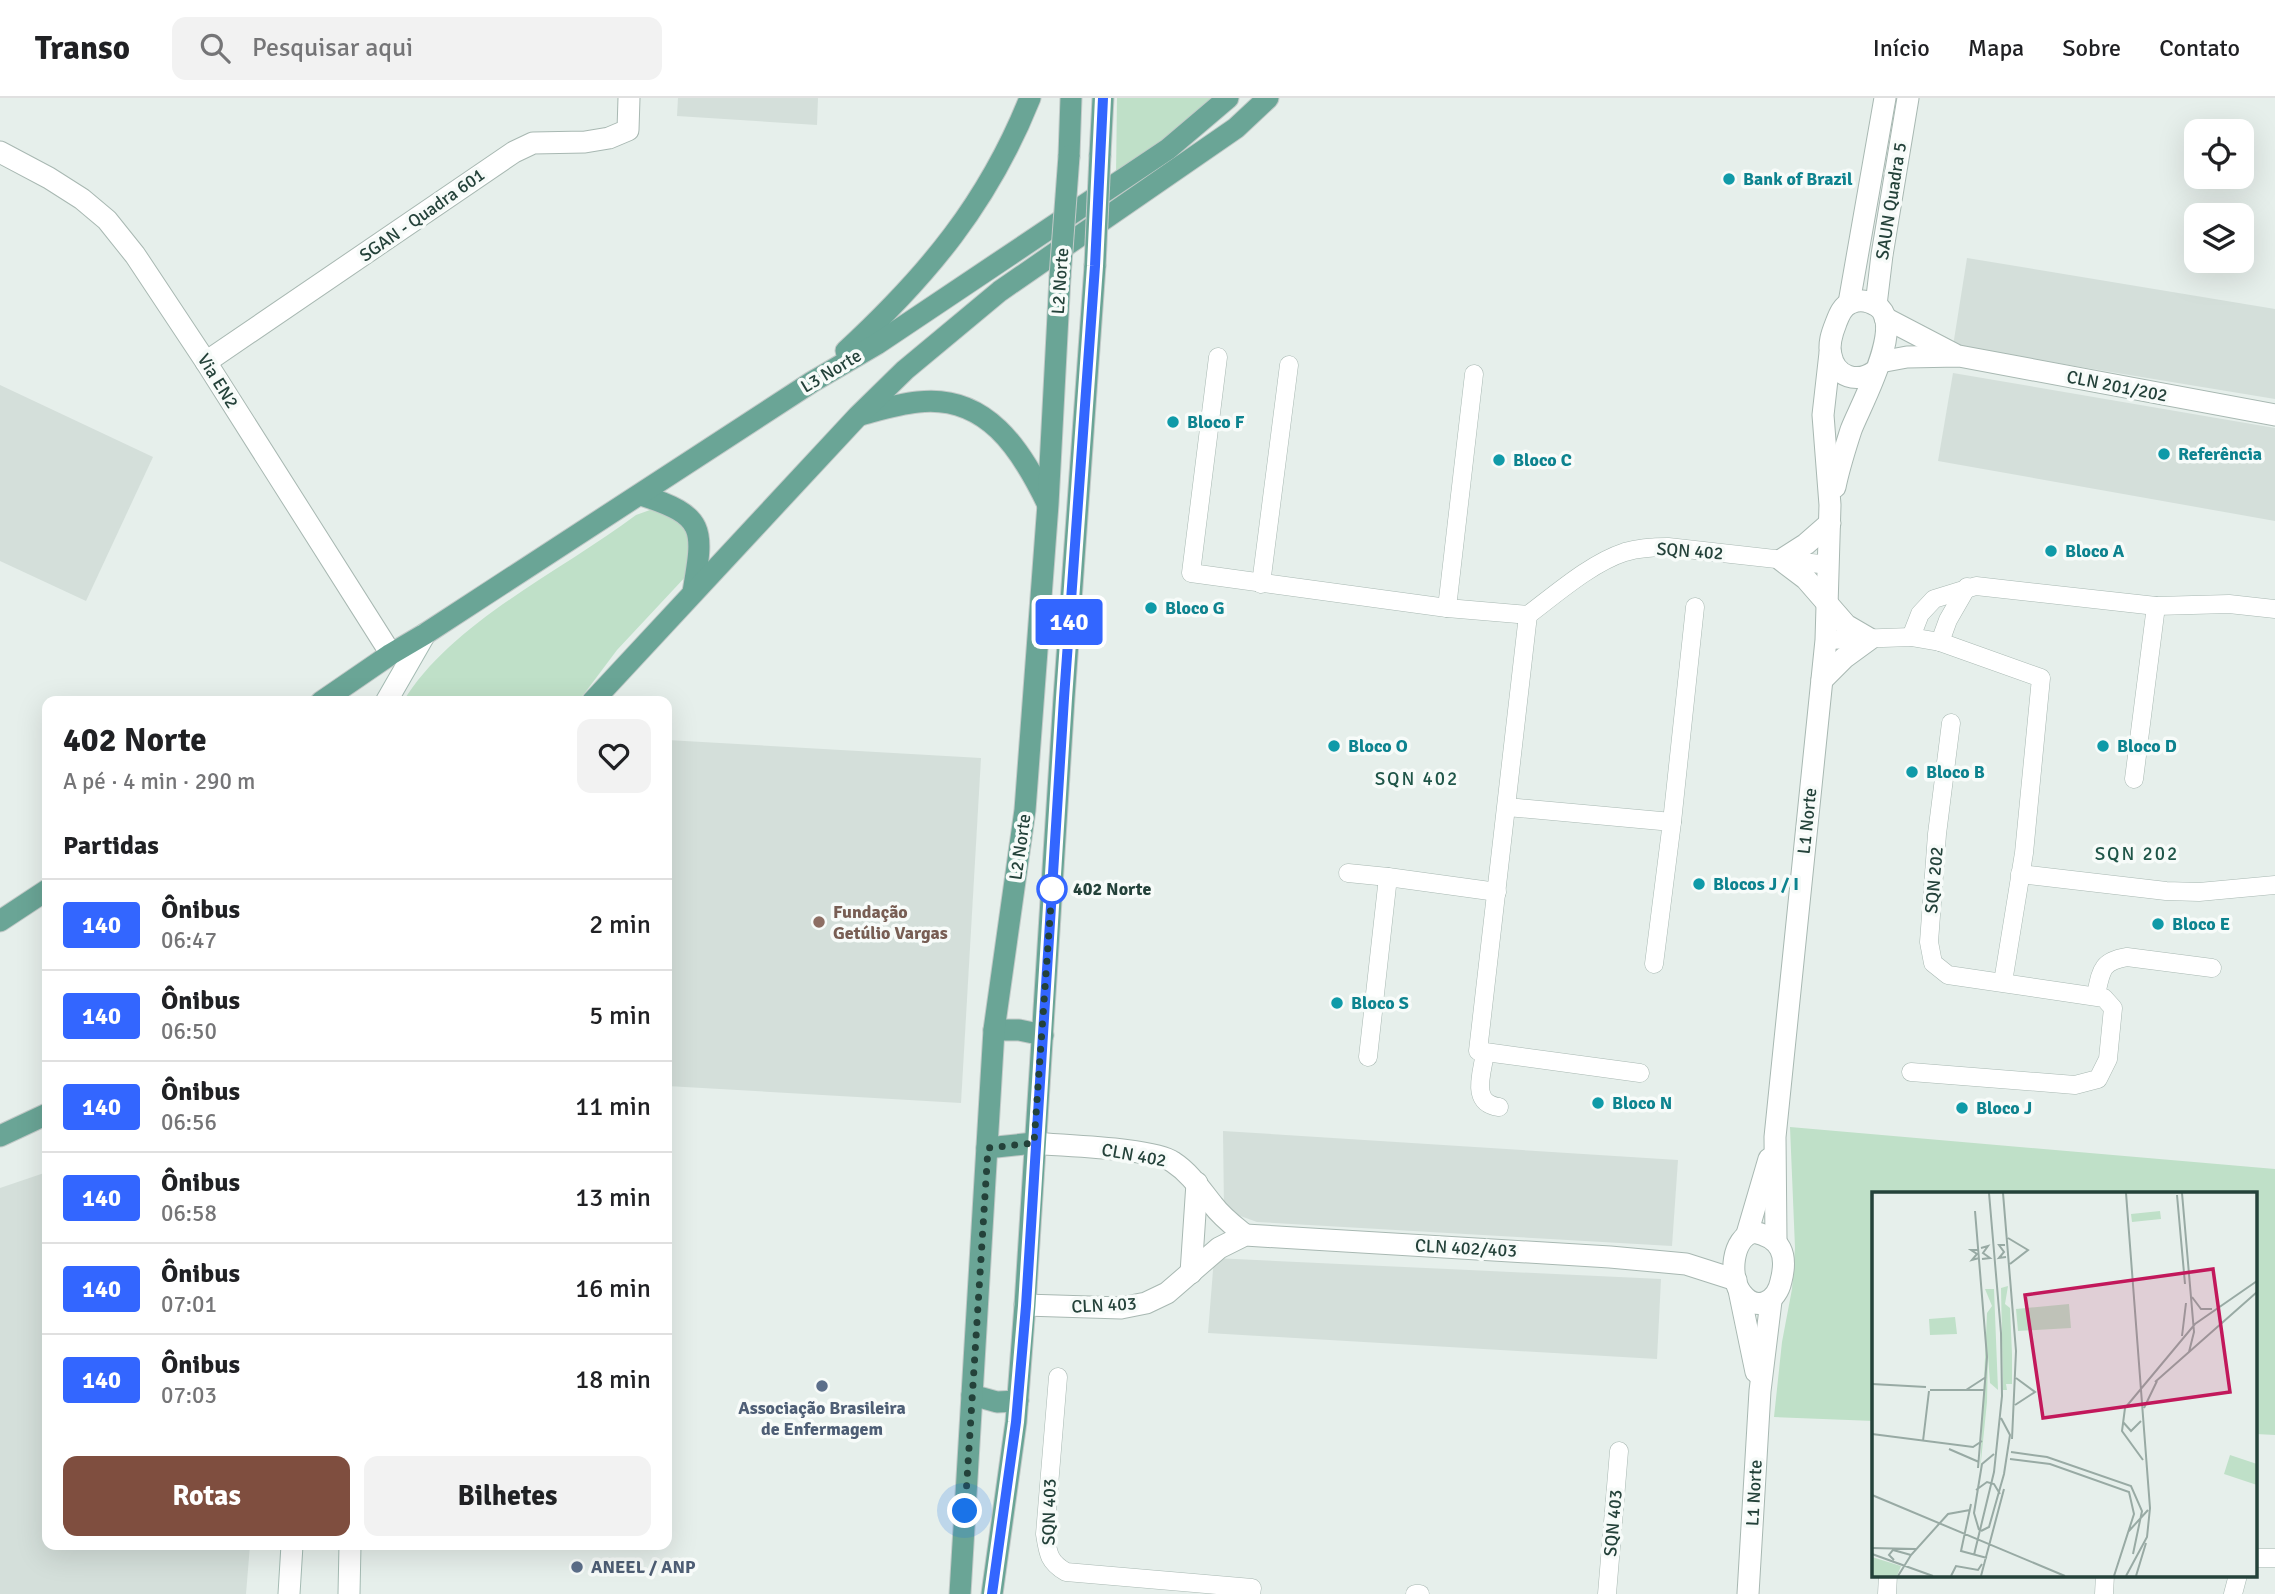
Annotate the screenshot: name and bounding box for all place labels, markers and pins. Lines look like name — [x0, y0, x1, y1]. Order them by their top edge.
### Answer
place label: Bank of Brazil — [1743, 168, 1853, 190]
marker: Bank of Brazil — [1721, 171, 1737, 187]
place label: Bloco F — [1187, 411, 1245, 433]
marker: Bloco F — [1165, 414, 1181, 430]
place label: Referência — [2178, 443, 2262, 465]
marker: Referência — [2156, 446, 2172, 462]
place label: Bloco C — [1513, 449, 1572, 471]
marker: Bloco C — [1491, 452, 1507, 468]
place label: Bloco A — [2065, 540, 2125, 562]
marker: Bloco A — [2043, 543, 2059, 559]
place label: Bloco G — [1165, 597, 1224, 619]
marker: Bloco G — [1143, 600, 1159, 616]
place label: Bloco O — [1348, 735, 1408, 757]
place label: Bloco D — [2117, 735, 2177, 757]
marker: Bloco O — [1326, 738, 1342, 754]
marker: Bloco D — [2095, 738, 2111, 754]
place label: Bloco B — [1926, 761, 1985, 783]
marker: Bloco B — [1904, 764, 1920, 780]
place label: Blocos J / I — [1713, 873, 1799, 895]
marker: 402 Norte — [1037, 874, 1067, 904]
marker: Blocos J / I — [1691, 876, 1707, 892]
place label: 402 Norte — [1073, 878, 1151, 900]
place label: Fundação Getúlio Vargas — [833, 901, 948, 944]
place label: Bloco E — [2172, 913, 2230, 935]
marker: Fundação Getúlio Vargas — [811, 914, 827, 930]
marker: Bloco E — [2150, 916, 2166, 932]
place label: Bloco S — [1351, 992, 1409, 1014]
marker: Bloco S — [1329, 995, 1345, 1011]
place label: Bloco N — [1612, 1092, 1672, 1114]
marker: Bloco N — [1590, 1095, 1606, 1111]
place label: Bloco J — [1976, 1097, 2032, 1119]
marker: Bloco J — [1954, 1100, 1970, 1116]
marker: Associação Brasileira de Enfermagem — [814, 1378, 830, 1394]
place label: Associação Brasileira de Enfermagem — [738, 1397, 906, 1440]
place label: ANEEL / ANP — [591, 1556, 696, 1578]
marker: ANEEL / ANP — [569, 1559, 585, 1575]

